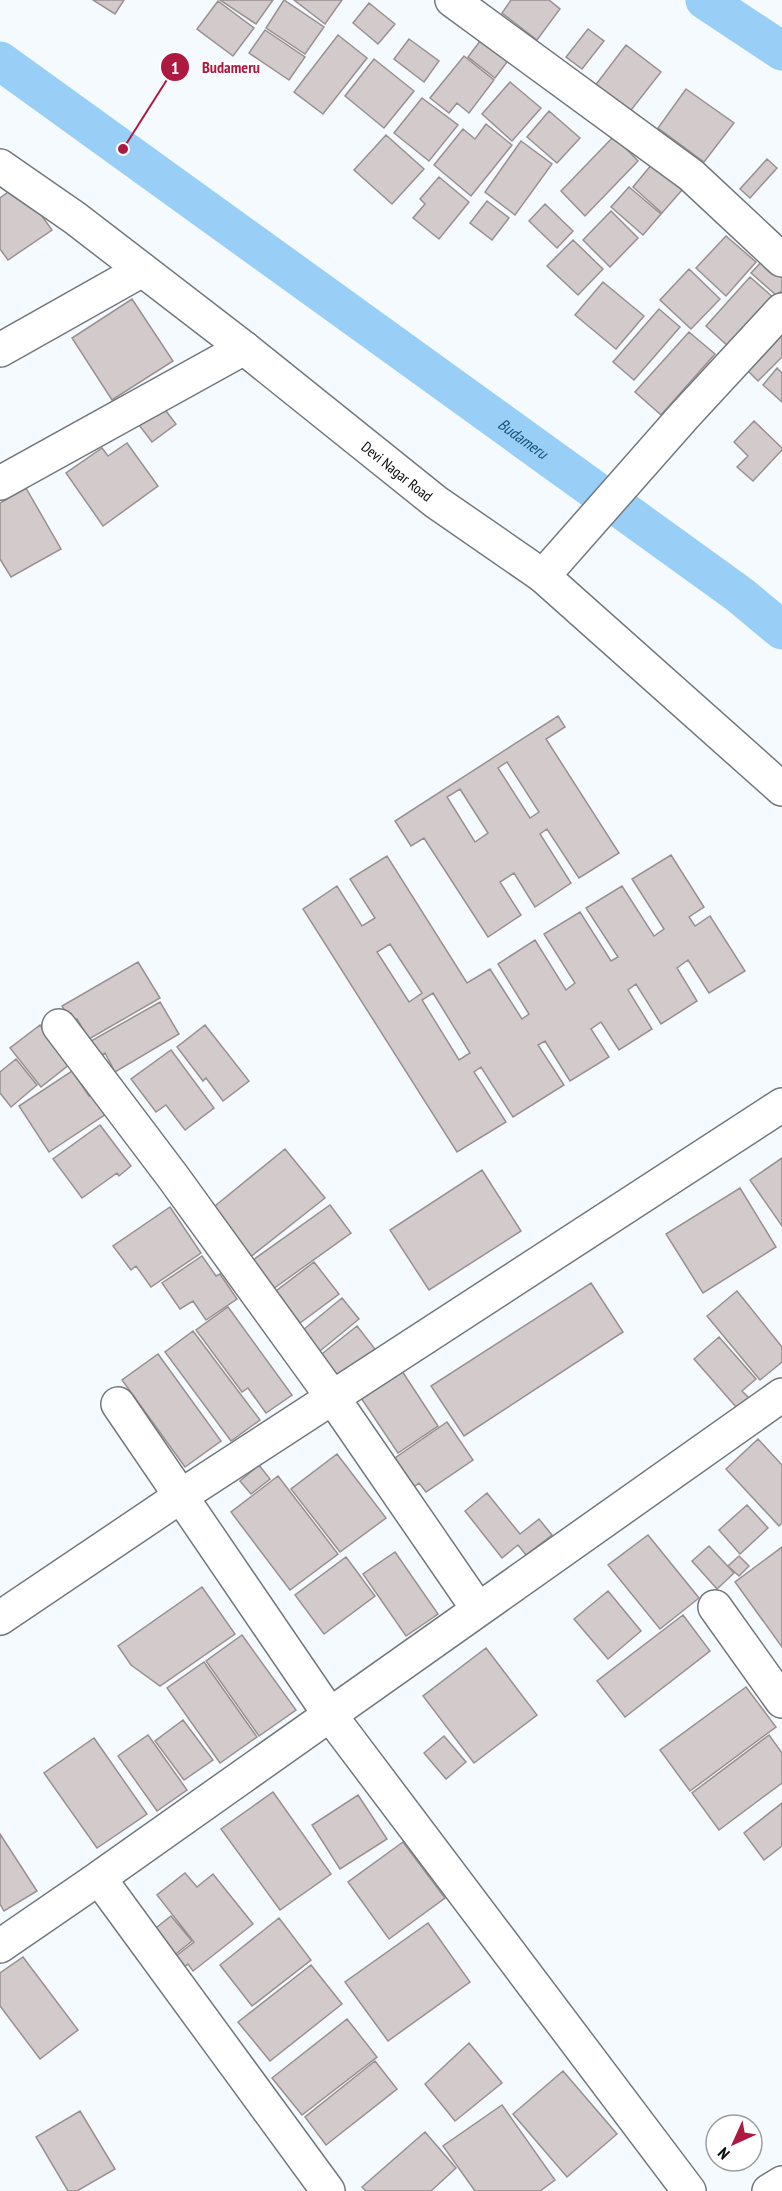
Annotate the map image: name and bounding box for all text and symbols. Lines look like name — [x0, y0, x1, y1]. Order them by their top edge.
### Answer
callout: Budameru — [160, 50, 272, 84]
text: 1 — [171, 56, 179, 79]
text: Budameru — [202, 57, 260, 77]
water label: Budameru — [494, 414, 553, 464]
street label: Devi Nagar Road — [358, 437, 437, 505]
north arrow — [704, 2113, 764, 2173]
text: N — [713, 2143, 734, 2164]

